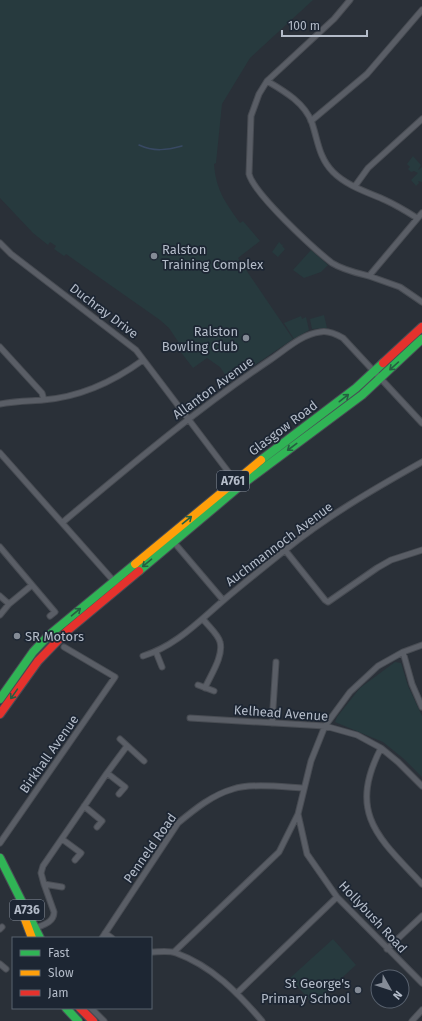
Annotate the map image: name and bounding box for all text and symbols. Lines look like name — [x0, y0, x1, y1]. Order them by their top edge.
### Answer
scale bar — [282, 12, 367, 38]
text: 100 m — [288, 19, 320, 33]
place label: Ralston Training Complex — [162, 242, 264, 272]
marker: Ralston Training Complex — [149, 251, 159, 261]
street label: Duchray Drive — [67, 280, 141, 342]
place label: Ralston Bowling Club — [162, 324, 238, 354]
marker: Ralston Bowling Club — [241, 333, 251, 343]
street label: Allanton Avenue — [170, 354, 256, 422]
one-way arrow — [389, 361, 399, 371]
one-way arrow — [339, 393, 350, 402]
street label: Glasgow Road — [246, 397, 320, 459]
one-way arrow — [287, 443, 298, 451]
road number: A761 — [217, 471, 249, 491]
street label: Auchmannoch Avenue — [222, 499, 336, 589]
one-way arrow — [181, 516, 192, 525]
one-way arrow — [142, 559, 153, 568]
one-way arrow — [70, 608, 81, 617]
place label: SR Motors — [25, 629, 84, 644]
marker: SR Motors — [12, 631, 22, 641]
one-way arrow — [10, 688, 18, 699]
street label: Kelhead Avenue — [233, 702, 329, 724]
street label: Birkhall Avenue — [16, 712, 82, 796]
street label: Penneld Road — [120, 810, 180, 886]
street label: Hollybush Road — [336, 878, 410, 956]
road number: A736 — [10, 900, 44, 920]
legend — [12, 937, 152, 1009]
text: Fast — [48, 946, 70, 960]
text: Slow — [48, 966, 74, 980]
north arrow — [370, 969, 410, 1009]
place label: St George's Primary School — [261, 976, 350, 1006]
marker: St George's Primary School — [353, 985, 363, 995]
text: Jam — [48, 986, 68, 1000]
text: N — [390, 988, 405, 1002]

